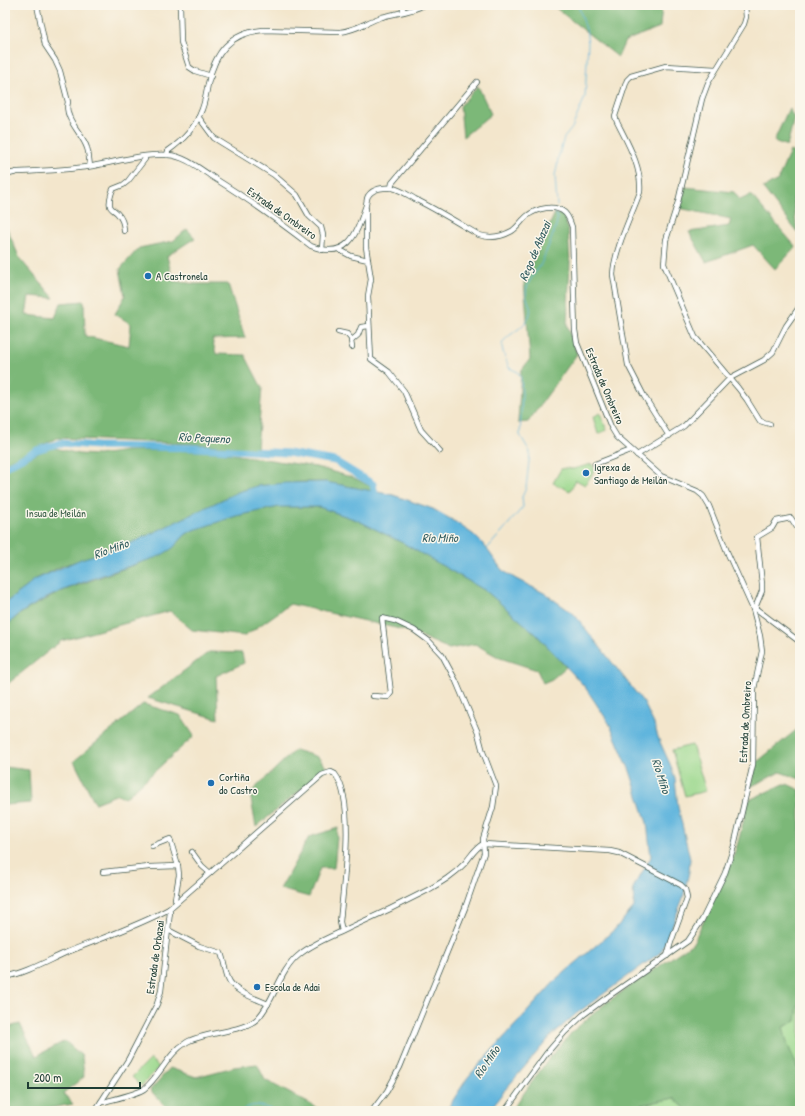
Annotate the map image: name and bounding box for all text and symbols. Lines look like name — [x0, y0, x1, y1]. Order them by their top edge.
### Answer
street label: Estrada de Ombreiro — [245, 184, 320, 242]
water label: Rego de Abazai — [514, 217, 555, 283]
place label: A Castronela — [156, 269, 208, 283]
marker: A Castronela — [143, 271, 153, 281]
street label: Estrada de Ombreiro — [583, 346, 628, 427]
water label: Río Pequeno — [178, 428, 231, 447]
place label: Igrexa de Santiago de Meilán — [594, 460, 668, 487]
marker: Igrexa de Santiago de Meilán — [581, 468, 591, 478]
park label: Insua de Meilán — [26, 506, 86, 520]
water label: Río Miño — [422, 529, 459, 546]
water label: Río Miño — [91, 534, 132, 563]
street label: Estrada de Ombreiro — [736, 680, 754, 763]
water label: Río Miño — [648, 756, 675, 797]
place label: Cortiña do Castro — [219, 770, 258, 797]
marker: Cortiña do Castro — [206, 778, 216, 788]
street label: Estrada de Orbazai — [143, 919, 167, 995]
place label: Escola de Adai — [265, 980, 320, 994]
marker: Escola de Adai — [252, 982, 262, 992]
water label: Río Miño — [470, 1041, 504, 1081]
scale bar — [28, 1064, 140, 1090]
text: 200 m — [34, 1069, 61, 1086]

